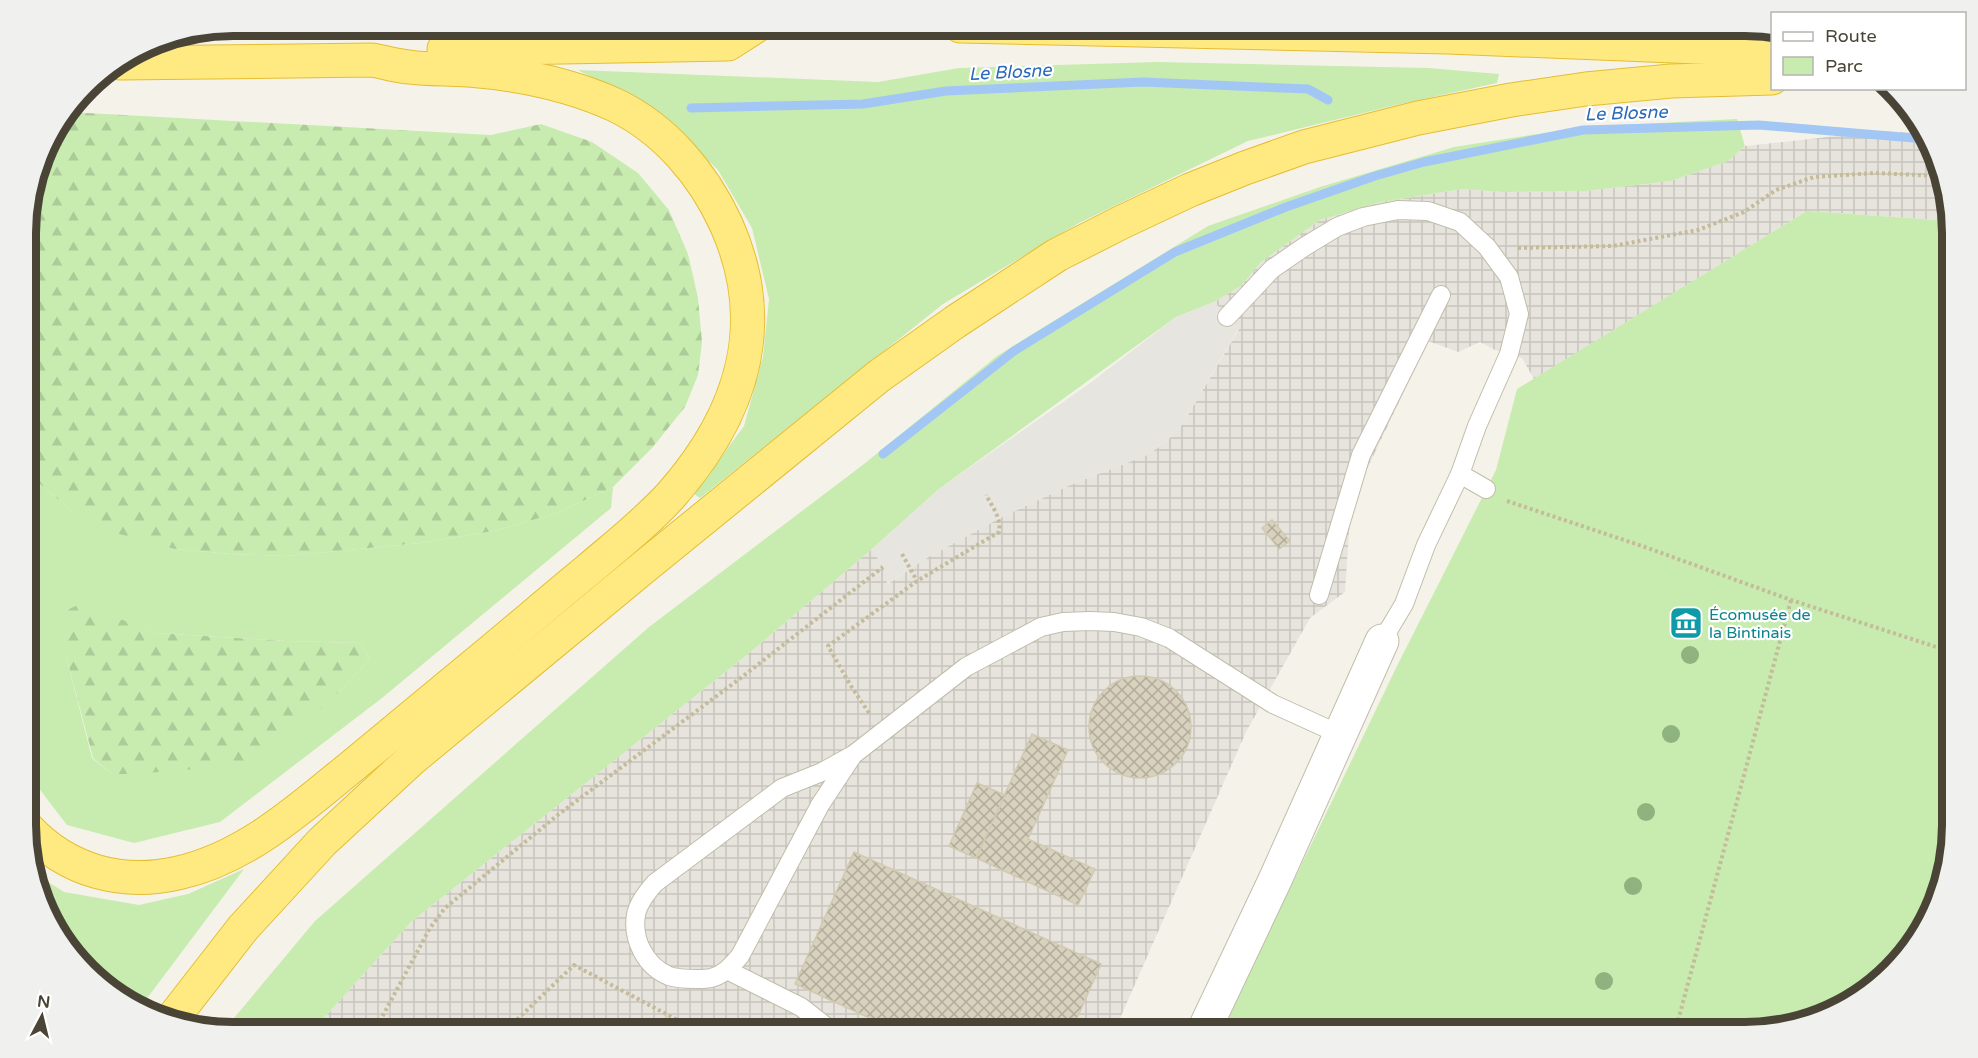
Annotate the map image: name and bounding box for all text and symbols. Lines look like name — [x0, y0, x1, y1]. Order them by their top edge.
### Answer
legend — [1771, 12, 1966, 90]
text: Route — [1825, 25, 1877, 47]
text: Parc — [1825, 55, 1863, 77]
water label: Le Blosne — [968, 59, 1053, 85]
water label: Le Blosne — [1584, 101, 1669, 125]
museum icon: Écomusée de la Bintinais — [1668, 605, 1704, 641]
place label: Écomusée de la Bintinais — [1709, 605, 1811, 643]
north arrow — [12, 986, 72, 1046]
text: N — [36, 991, 51, 1013]

